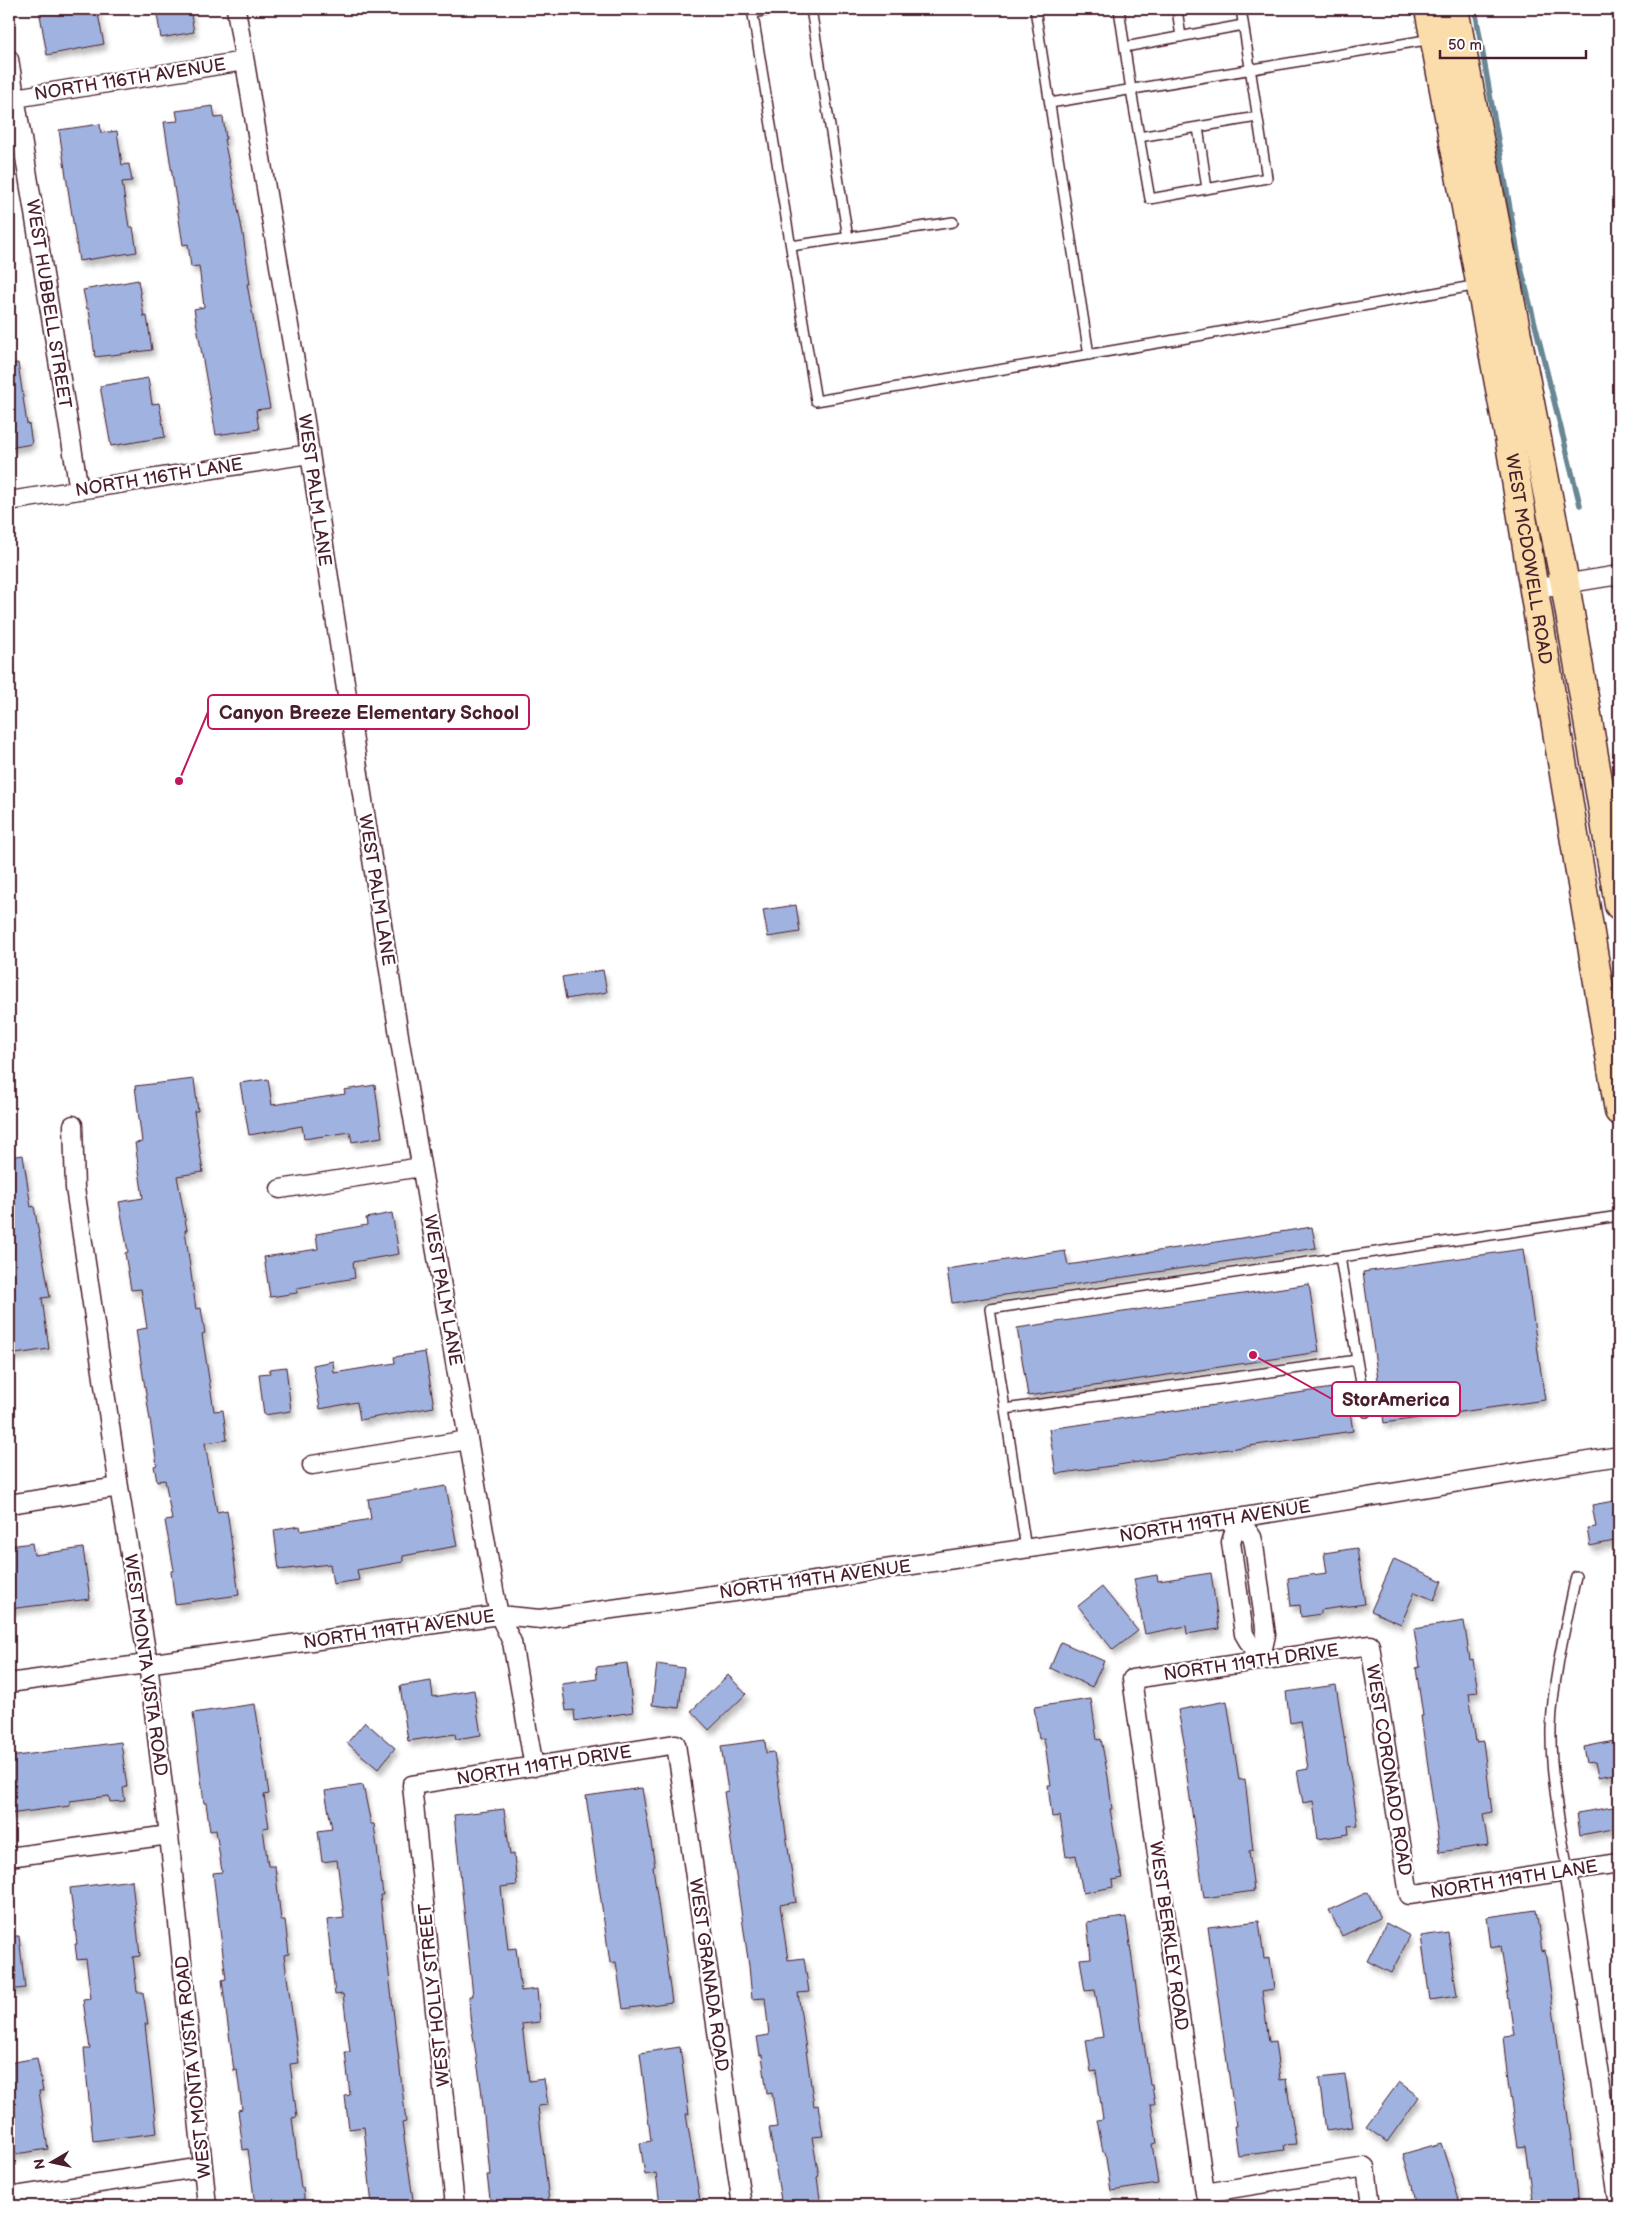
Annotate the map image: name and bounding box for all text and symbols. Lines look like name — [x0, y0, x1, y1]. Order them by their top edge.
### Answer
scale bar — [1440, 28, 1587, 60]
text: 50 m — [1448, 36, 1482, 55]
street label: NORTH 116TH AVENUE — [33, 54, 227, 105]
street label: WEST HUBBELL STREET — [22, 198, 75, 410]
street label: WEST PALM LANE — [293, 413, 336, 567]
street label: WEST MCDOWELL ROAD — [1501, 452, 1556, 666]
street label: NORTH 116TH LANE — [74, 454, 245, 501]
callout: Canyon Breeze Elementary School — [208, 695, 529, 729]
text: Canyon Breeze Elementary School — [219, 702, 519, 725]
street label: WEST PALM LANE — [354, 813, 399, 967]
street label: WEST PALM LANE — [419, 1213, 466, 1367]
callout: StorAmerica — [1332, 1382, 1460, 1416]
text: StorAmerica — [1342, 1389, 1450, 1412]
street label: NORTH 119TH AVENUE — [1118, 1496, 1312, 1547]
street label: WEST MONTA VISTA ROAD — [120, 1553, 171, 1777]
street label: NORTH 119TH AVENUE — [718, 1556, 912, 1603]
street label: NORTH 119TH AVENUE — [302, 1606, 496, 1653]
street label: NORTH 119TH DRIVE — [1162, 1640, 1340, 1685]
street label: WEST CORONADO ROAD — [1361, 1663, 1416, 1877]
street label: NORTH 119TH DRIVE — [455, 1741, 633, 1790]
street label: WEST BERKLEY ROAD — [1145, 1840, 1192, 2032]
street label: NORTH 119TH LANE — [1429, 1856, 1599, 1903]
street label: WEST GRANADA ROAD — [685, 1877, 732, 2073]
street label: WEST HOLLY STREET — [414, 1902, 455, 2088]
street label: WEST MONTA VISTA ROAD — [171, 1955, 216, 2179]
north arrow — [28, 2138, 78, 2188]
text: N — [30, 2157, 49, 2170]

